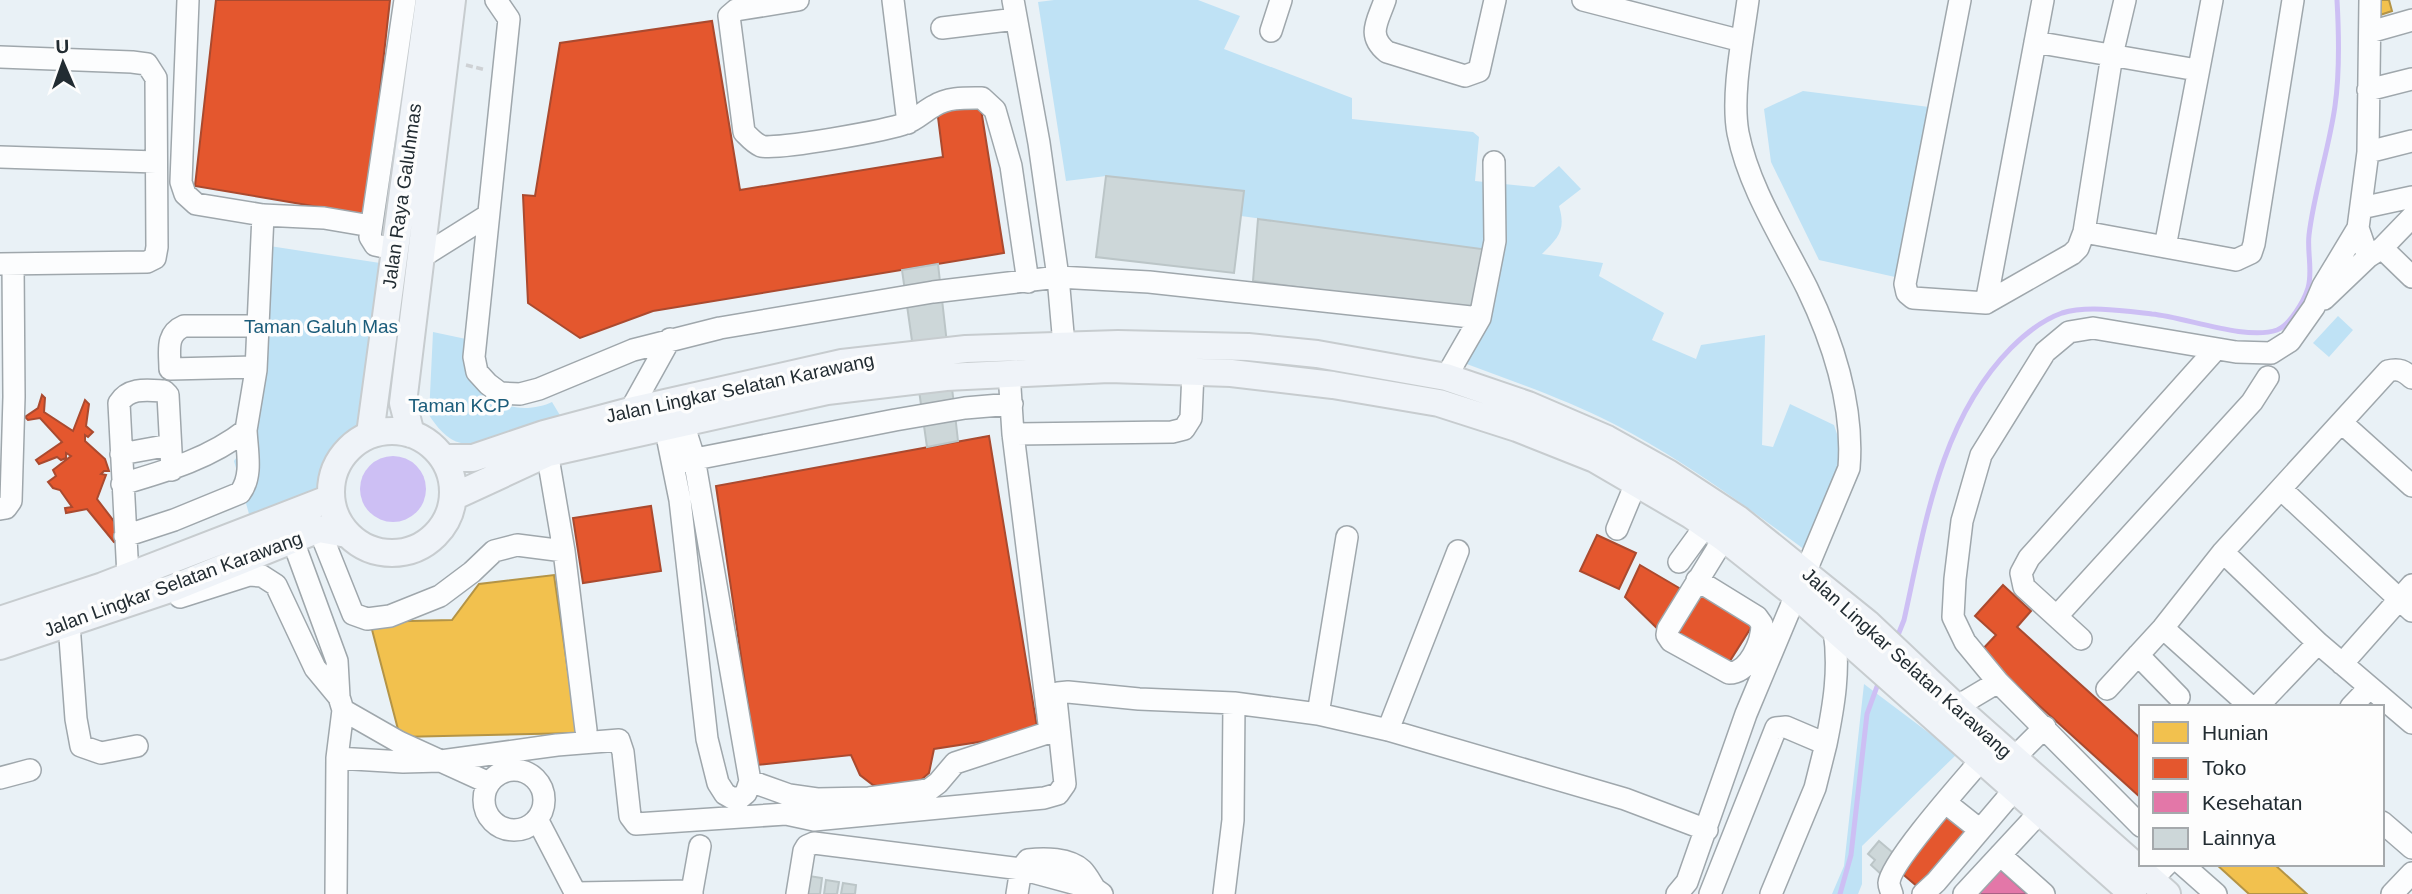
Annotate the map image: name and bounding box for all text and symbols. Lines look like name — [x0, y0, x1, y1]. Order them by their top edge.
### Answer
north arrow — [28, 28, 98, 98]
text: U — [55, 36, 70, 57]
street label: Jalan Raya Galuhmas — [379, 102, 425, 290]
park label: Taman Galuh Mas — [244, 316, 398, 337]
street label: Jalan Lingkar Selatan Karawang — [604, 349, 876, 427]
park label: Taman KCP — [408, 395, 510, 416]
street label: Jalan Lingkar Selatan Karawang — [41, 527, 305, 641]
street label: Jalan Lingkar Selatan Karawang — [1798, 564, 2016, 762]
legend — [2139, 705, 2384, 866]
text: Hunian — [2202, 721, 2269, 744]
text: Toko — [2202, 756, 2246, 779]
text: Kesehatan — [2202, 791, 2302, 814]
text: Lainnya — [2202, 826, 2276, 849]

